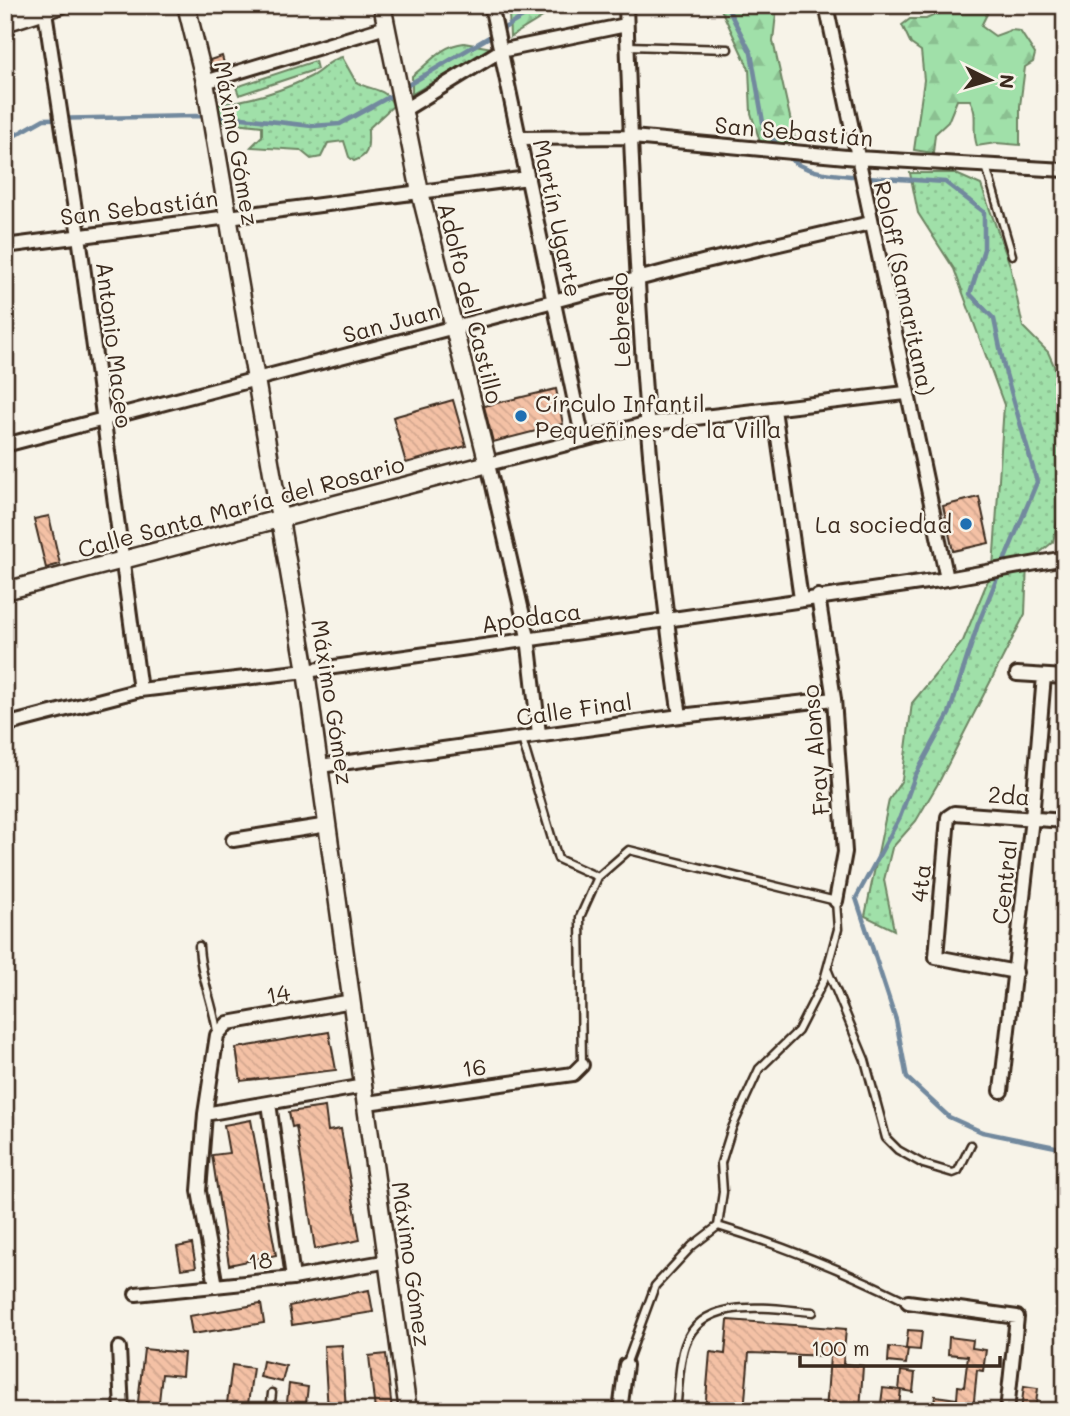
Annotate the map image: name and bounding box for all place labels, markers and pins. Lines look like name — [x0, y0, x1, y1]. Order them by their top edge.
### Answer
place label: Círculo Infantil Pequeñines de la Villa — [535, 388, 782, 444]
marker: Círculo Infantil Pequeñines de la Villa — [513, 408, 529, 424]
place label: La sociedad — [815, 509, 952, 539]
marker: La sociedad — [958, 516, 974, 532]

